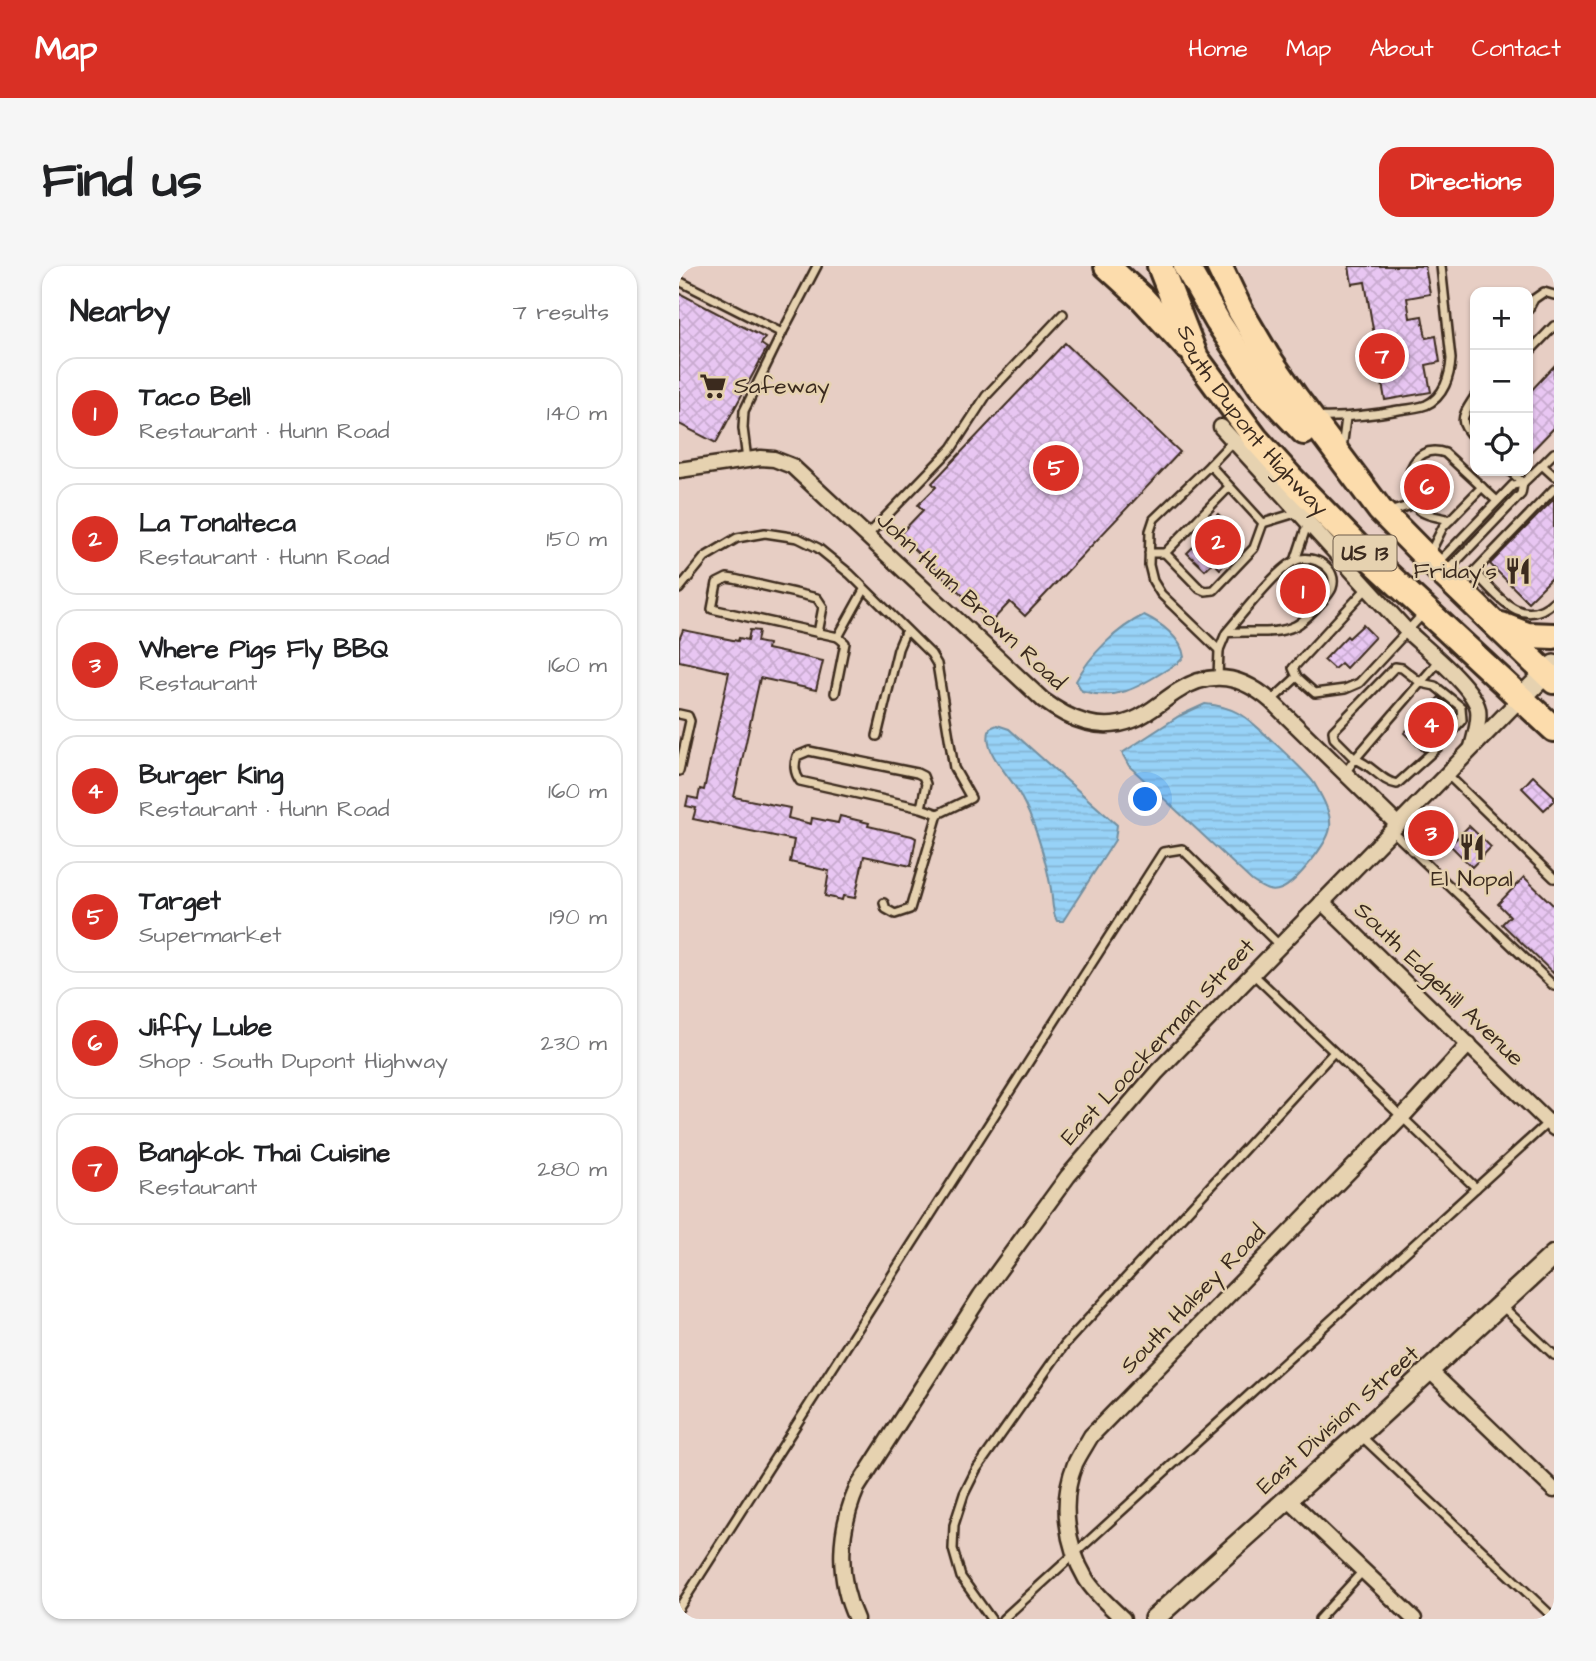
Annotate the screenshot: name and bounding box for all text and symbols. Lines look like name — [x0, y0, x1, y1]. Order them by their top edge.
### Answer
text: Map — [35, 26, 97, 72]
text: Home — [1188, 32, 1248, 66]
text: Map — [1286, 32, 1331, 66]
text: About — [1369, 32, 1434, 66]
text: Contact — [1472, 32, 1561, 66]
button: Directions — [1379, 147, 1554, 217]
text: Find us — [42, 148, 202, 216]
map controls — [1470, 287, 1533, 476]
button: + — [1470, 287, 1533, 350]
text: Nearby — [70, 291, 170, 333]
text: 7 results — [513, 296, 609, 328]
street label: South Dupont Highway — [1169, 320, 1336, 524]
pin: 7 — [1359, 330, 1405, 382]
button: − — [1470, 350, 1533, 413]
place label: Safeway — [734, 370, 830, 403]
supermarket icon: Safeway — [698, 371, 728, 401]
text: Taco Bell — [139, 379, 251, 415]
text: 1 — [94, 397, 96, 429]
text: 140 m — [547, 397, 607, 429]
button: locate — [1470, 413, 1533, 476]
text: Restaurant · Hunn Road — [139, 415, 390, 447]
pin: 5 — [1033, 442, 1079, 494]
pin: 6 — [1404, 461, 1450, 513]
street label: John Hunn Brown Road — [869, 504, 1073, 698]
text: La Tonalteca — [139, 505, 296, 541]
pin: 2 — [1195, 516, 1241, 568]
text: 2 — [88, 523, 102, 555]
text: 150 m — [546, 523, 607, 555]
road number: US 13 — [1333, 536, 1397, 570]
text: Restaurant · Hunn Road — [139, 541, 390, 573]
place label: Friday's — [1414, 555, 1497, 588]
restaurant icon: Friday's — [1503, 556, 1533, 586]
pin: 1 — [1280, 565, 1326, 617]
text: Where Pigs Fly BBQ — [139, 631, 389, 667]
text: 3 — [89, 649, 101, 681]
text: 160 m — [548, 649, 607, 681]
text: Restaurant — [139, 667, 257, 699]
pin: 4 — [1408, 699, 1454, 751]
text: Burger King — [139, 757, 283, 793]
text: 4 — [87, 775, 103, 807]
text: 160 m — [548, 775, 607, 807]
your location — [1128, 782, 1162, 816]
text: Restaurant · Hunn Road — [139, 793, 390, 825]
pin: 3 — [1408, 807, 1454, 859]
restaurant icon: El Nopal — [1457, 832, 1487, 862]
place label: El Nopal — [1431, 863, 1513, 895]
text: Target — [139, 883, 221, 919]
street label: South Edgehill Avenue — [1346, 894, 1531, 1074]
text: 5 — [87, 901, 103, 933]
text: 190 m — [549, 901, 607, 933]
text: Supermarket — [139, 919, 282, 951]
street label: East Loockerman Street — [1053, 931, 1263, 1152]
text: Jiffy Lube — [139, 1009, 272, 1045]
text: 6 — [88, 1027, 102, 1059]
text: 230 m — [541, 1027, 607, 1059]
text: Shop · South Dupont Highway — [139, 1045, 448, 1077]
text: Bangkok Thai Cuisine — [139, 1135, 390, 1171]
text: 7 — [88, 1153, 102, 1185]
text: 280 m — [537, 1153, 607, 1185]
text: Restaurant — [139, 1171, 257, 1203]
street label: South Halsey Road — [1113, 1217, 1274, 1382]
street label: East Division Street — [1250, 1338, 1427, 1502]

